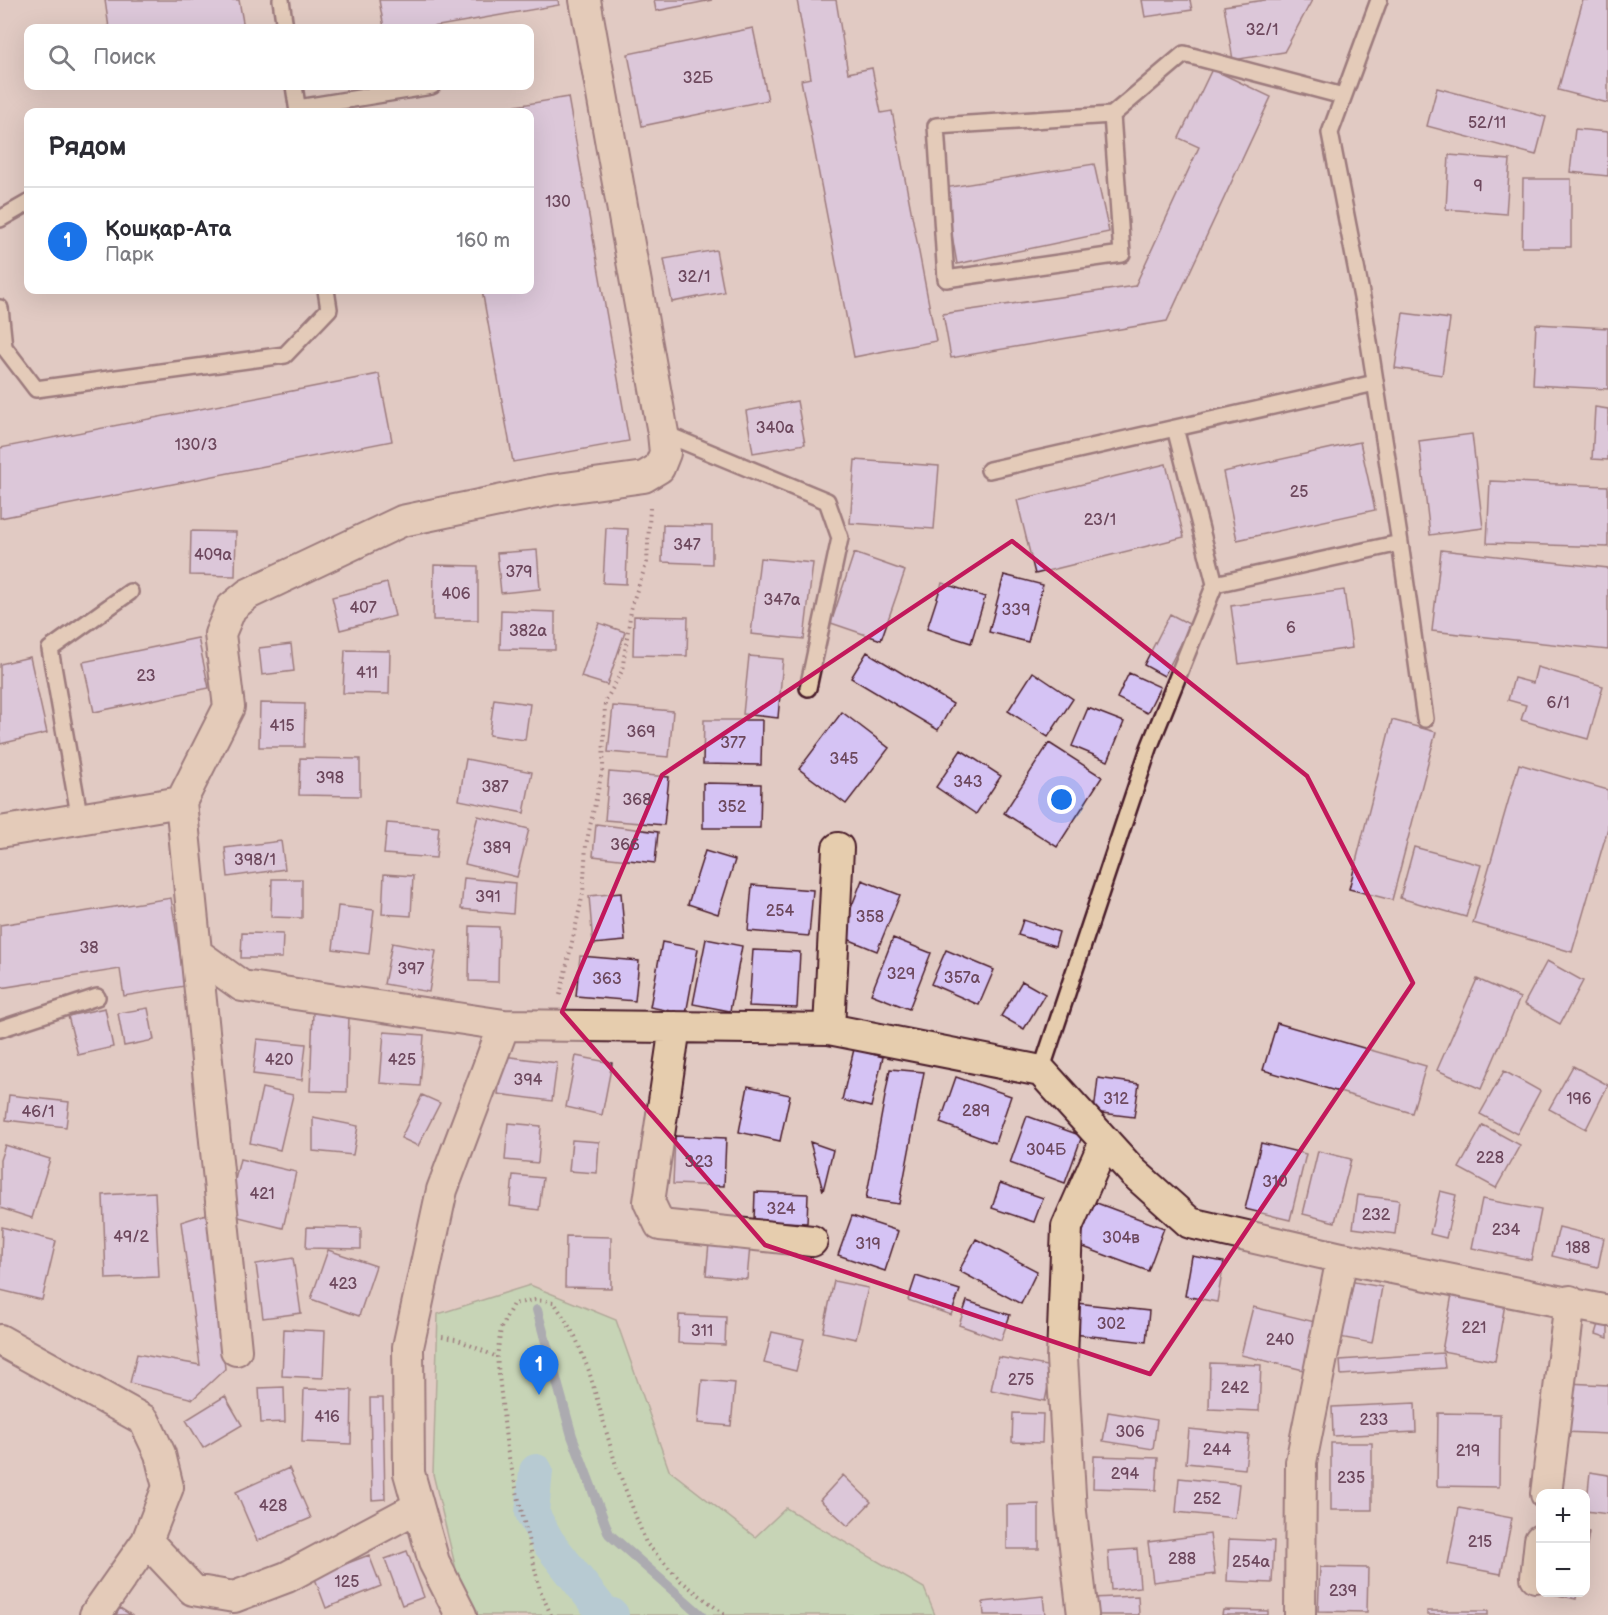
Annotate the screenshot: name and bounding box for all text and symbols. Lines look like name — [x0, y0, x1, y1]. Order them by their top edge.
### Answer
house number: 32/1 — [1246, 21, 1278, 40]
search box — [24, 24, 534, 90]
icon: search — [45, 41, 78, 74]
text: Поиск — [93, 44, 156, 71]
house number: 32Б — [683, 69, 714, 88]
house number: 52/11 — [1468, 114, 1506, 133]
text: Рядом — [48, 132, 126, 163]
house number: 9 — [1473, 177, 1483, 196]
house number: 130 — [545, 193, 571, 212]
text: Қошқар-Ата — [105, 216, 231, 243]
text: 1 — [63, 229, 72, 253]
text: 160 m — [456, 229, 510, 253]
text: Парк — [105, 243, 154, 267]
house number: 32/1 — [678, 268, 710, 287]
house number: 340а — [756, 419, 795, 438]
house number: 130/3 — [175, 436, 217, 455]
house number: 25 — [1290, 483, 1308, 502]
house number: 23/1 — [1084, 511, 1116, 530]
house number: 347 — [673, 536, 701, 555]
house number: 409а — [194, 546, 232, 565]
house number: 379 — [506, 563, 532, 582]
house number: 406 — [442, 585, 471, 604]
house number: 347а — [764, 591, 801, 610]
house number: 407 — [349, 599, 377, 618]
house number: 339 — [1002, 601, 1030, 620]
house number: 6 — [1286, 619, 1296, 638]
house number: 382а — [509, 622, 548, 641]
house number: 411 — [356, 664, 378, 683]
house number: 23 — [137, 667, 156, 686]
house number: 6/1 — [1546, 694, 1570, 713]
house number: 415 — [269, 717, 295, 736]
house number: 369 — [627, 723, 655, 742]
house number: 377 — [720, 734, 746, 753]
house number: 345 — [830, 750, 858, 769]
house number: 398 — [316, 769, 344, 788]
house number: 343 — [953, 773, 983, 792]
house number: 387 — [481, 778, 509, 797]
your location — [1047, 785, 1076, 814]
house number: 368 — [623, 791, 651, 810]
house number: 352 — [718, 798, 747, 817]
house number: 366 — [610, 836, 640, 855]
house number: 389 — [483, 839, 511, 858]
house number: 398/1 — [234, 851, 276, 870]
house number: 391 — [475, 888, 501, 907]
house number: 254 — [766, 902, 794, 921]
house number: 358 — [856, 908, 884, 927]
house number: 38 — [79, 939, 99, 958]
house number: 397 — [398, 960, 425, 979]
house number: 329 — [887, 965, 915, 984]
house number: 357а — [944, 969, 981, 988]
house number: 363 — [592, 970, 622, 989]
house number: 420 — [265, 1051, 293, 1070]
house number: 425 — [388, 1051, 416, 1070]
house number: 394 — [514, 1071, 543, 1090]
house number: 312 — [1103, 1090, 1129, 1109]
house number: 196 — [1566, 1090, 1592, 1109]
house number: 289 — [962, 1102, 990, 1121]
house number: 46/1 — [22, 1103, 54, 1122]
house number: 304Б — [1026, 1141, 1067, 1160]
house number: 228 — [1476, 1149, 1504, 1168]
house number: 323 — [685, 1153, 714, 1172]
house number: 310 — [1262, 1173, 1288, 1192]
house number: 421 — [249, 1185, 275, 1204]
house number: 324 — [767, 1200, 796, 1219]
house number: 232 — [1362, 1206, 1391, 1225]
house number: 234 — [1492, 1221, 1521, 1240]
house number: 49/2 — [113, 1228, 149, 1247]
house number: 304в — [1102, 1229, 1140, 1248]
house number: 319 — [855, 1235, 881, 1254]
house number: 188 — [1566, 1239, 1590, 1258]
house number: 423 — [329, 1275, 358, 1294]
house number: 302 — [1097, 1315, 1126, 1334]
house number: 221 — [1462, 1319, 1486, 1338]
house number: 311 — [691, 1322, 713, 1341]
house number: 240 — [1266, 1331, 1294, 1350]
pin: 1 — [520, 1346, 558, 1395]
house number: 275 — [1008, 1371, 1034, 1390]
house number: 242 — [1221, 1379, 1250, 1398]
house number: 416 — [314, 1408, 340, 1427]
house number: 233 — [1360, 1411, 1389, 1430]
house number: 306 — [1115, 1423, 1145, 1442]
house number: 244 — [1203, 1441, 1232, 1460]
house number: 219 — [1456, 1442, 1480, 1461]
house number: 294 — [1111, 1465, 1139, 1484]
house number: 235 — [1337, 1469, 1365, 1488]
map controls — [1536, 1489, 1590, 1597]
button: + — [1536, 1489, 1590, 1543]
house number: 252 — [1193, 1490, 1222, 1509]
house number: 428 — [259, 1497, 287, 1516]
house number: 215 — [1468, 1533, 1492, 1552]
button: − — [1536, 1543, 1590, 1597]
house number: 288 — [1168, 1550, 1196, 1569]
house number: 254а — [1232, 1553, 1270, 1572]
house number: 125 — [335, 1573, 359, 1592]
house number: 239 — [1329, 1582, 1357, 1601]

